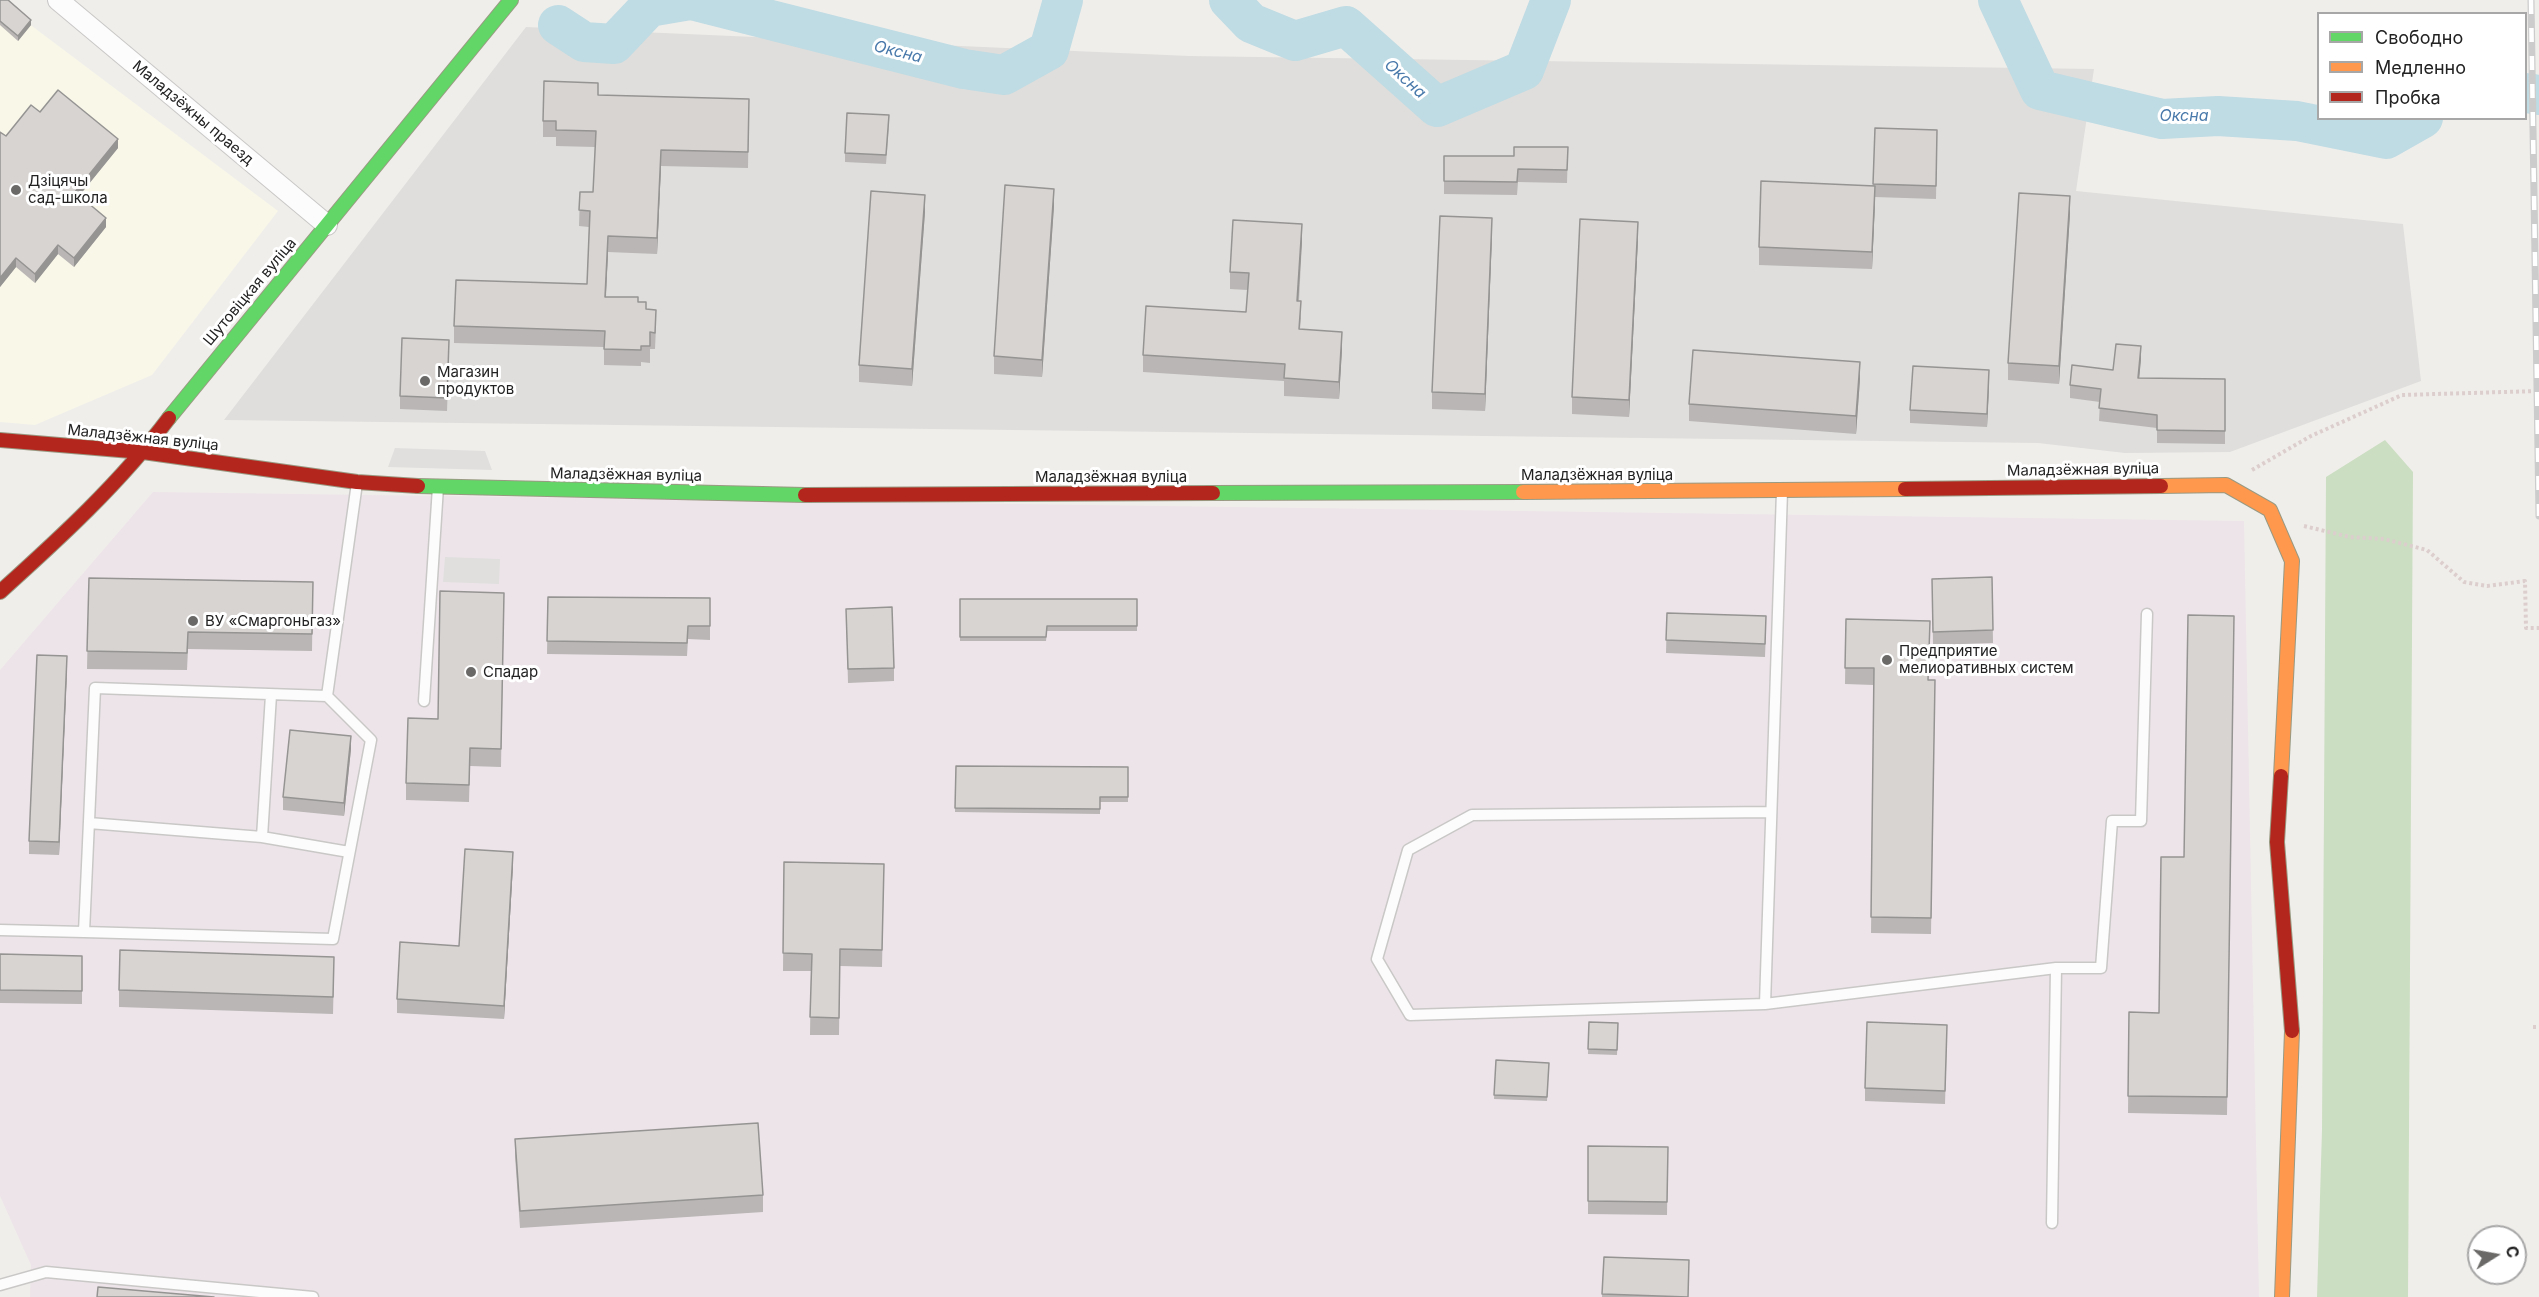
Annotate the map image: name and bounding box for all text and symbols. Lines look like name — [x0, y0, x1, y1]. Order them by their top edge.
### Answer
legend — [2317, 12, 2527, 120]
text: Свободно — [2375, 27, 2463, 48]
water label: Оксна — [872, 37, 924, 67]
water label: Оксна — [1380, 55, 1430, 103]
street label: Маладзёжны праезд — [129, 57, 257, 169]
text: Медленно — [2375, 57, 2466, 78]
text: Пробка — [2375, 87, 2441, 108]
water label: Оксна — [2160, 106, 2208, 126]
place label: Дзіцячы сад-школа — [28, 172, 108, 207]
marker: Дзіцячы сад-школа — [9, 183, 23, 197]
street label: Шутовіцкая вуліца — [200, 235, 300, 349]
place label: Магазин продуктов — [437, 363, 514, 398]
marker: Магазин продуктов — [418, 374, 432, 388]
street label: Маладзёжная вуліца — [66, 421, 220, 455]
street label: Маладзёжная вуліца — [2007, 460, 2159, 480]
street label: Маладзёжная вуліца — [550, 465, 702, 485]
street label: Маладзёжная вуліца — [1521, 466, 1673, 484]
street label: Маладзёжная вуліца — [1035, 468, 1187, 486]
place label: ВУ «Смаргоньгаз» — [205, 612, 341, 630]
marker: ВУ «Смаргоньгаз» — [186, 614, 200, 628]
place label: Предприятие мелиоративных систем — [1899, 642, 2073, 677]
marker: Предприятие мелиоративных систем — [1880, 653, 1894, 667]
place label: Спадар — [483, 663, 538, 681]
marker: Спадар — [464, 665, 478, 679]
north arrow — [2467, 1225, 2527, 1285]
text: С — [2502, 1244, 2524, 1260]

